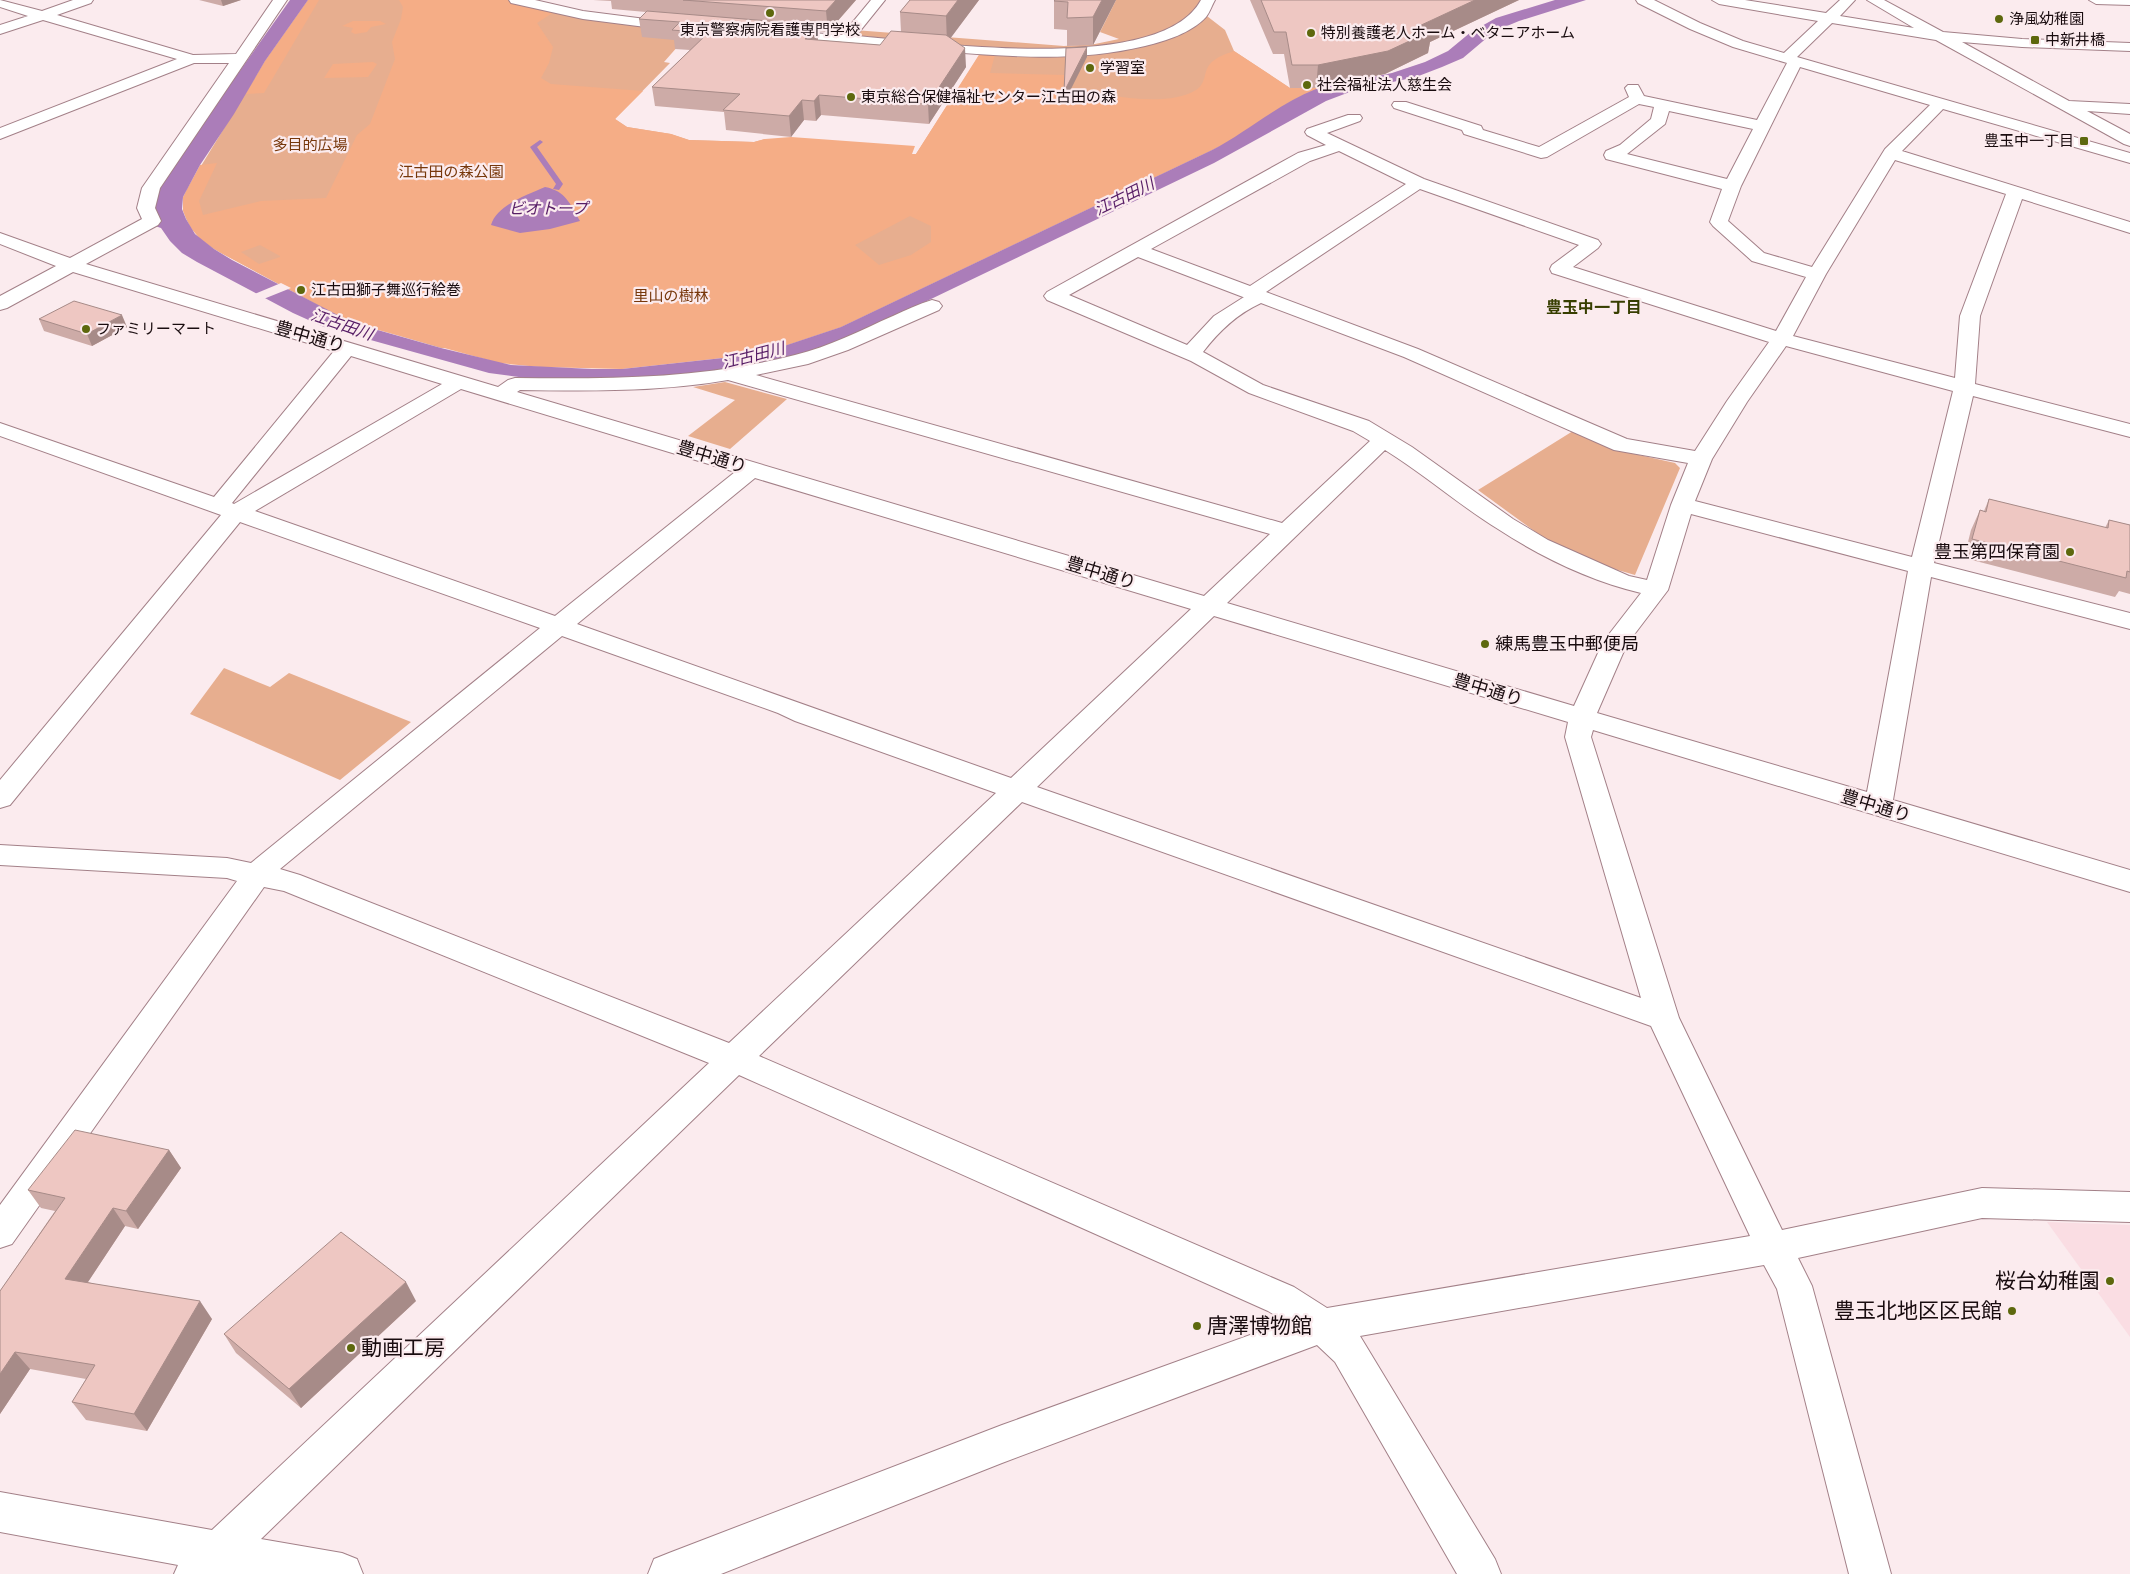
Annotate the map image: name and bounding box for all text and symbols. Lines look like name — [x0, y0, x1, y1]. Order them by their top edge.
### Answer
marker: 東京警察病院看護専門学校 — [764, 7, 776, 19]
place label: 浄風幼稚園 — [2009, 11, 2084, 30]
marker: 浄風幼稚園 — [1993, 13, 2005, 25]
place label: 東京警察病院看護専門学校 — [680, 22, 860, 41]
place label: 特別養護老人ホーム・ベタニアホーム — [1321, 25, 1575, 44]
marker: 特別養護老人ホーム・ベタニアホーム — [1305, 27, 1317, 39]
place label: 中新井橋 — [2045, 31, 2105, 51]
marker: 中新井橋 — [2029, 34, 2041, 46]
place label: 学習室 — [1100, 60, 1145, 79]
marker: 学習室 — [1084, 62, 1096, 74]
place label: 社会福祉法人慈生会 — [1317, 77, 1452, 96]
marker: 社会福祉法人慈生会 — [1301, 79, 1313, 91]
place label: 東京総合保健福祉センター江古田の森 — [861, 89, 1116, 108]
marker: 東京総合保健福祉センター江古田の森 — [845, 91, 857, 103]
place label: 豊玉中一丁目 — [1984, 133, 2074, 152]
marker: 豊玉中一丁目 — [2078, 135, 2090, 147]
park label: 多目的広場 — [272, 137, 348, 156]
park label: 江古田の森公園 — [398, 164, 504, 183]
water label: 江古田川 — [1092, 174, 1160, 221]
water label: ビオトープ — [508, 200, 591, 220]
place label: 江古田獅子舞巡行絵巻 — [311, 281, 461, 301]
marker: 江古田獅子舞巡行絵巻 — [295, 284, 307, 296]
park label: 里山の樹林 — [633, 287, 709, 307]
district label: 豊玉中一丁目 — [1546, 299, 1642, 319]
water label: 江古田川 — [308, 306, 377, 346]
street label: 豊中通り — [272, 317, 347, 359]
place label: ファミリーマート — [96, 321, 216, 340]
marker: ファミリーマート — [80, 323, 92, 335]
water label: 江古田川 — [720, 339, 789, 374]
street label: 豊中通り — [674, 437, 749, 480]
place label: 豊玉第四保育園 — [1934, 542, 2060, 565]
marker: 豊玉第四保育園 — [2064, 546, 2076, 558]
street label: 豊中通り — [1063, 553, 1138, 596]
place label: 練馬豊玉中郵便局 — [1495, 634, 1639, 657]
marker: 練馬豊玉中郵便局 — [1479, 638, 1491, 650]
street label: 豊中通り — [1450, 670, 1525, 713]
street label: 豊中通り — [1838, 786, 1913, 829]
place label: 桜台幼稚園 — [1995, 1269, 2100, 1296]
marker: 桜台幼稚園 — [2104, 1275, 2116, 1287]
place label: 豊玉北地区区民館 — [1834, 1299, 2002, 1326]
marker: 豊玉北地区区民館 — [2006, 1305, 2018, 1317]
place label: 唐澤博物館 — [1207, 1314, 1312, 1341]
marker: 唐澤博物館 — [1191, 1320, 1203, 1332]
place label: 動画工房 — [361, 1336, 445, 1363]
marker: 動画工房 — [345, 1342, 357, 1354]

